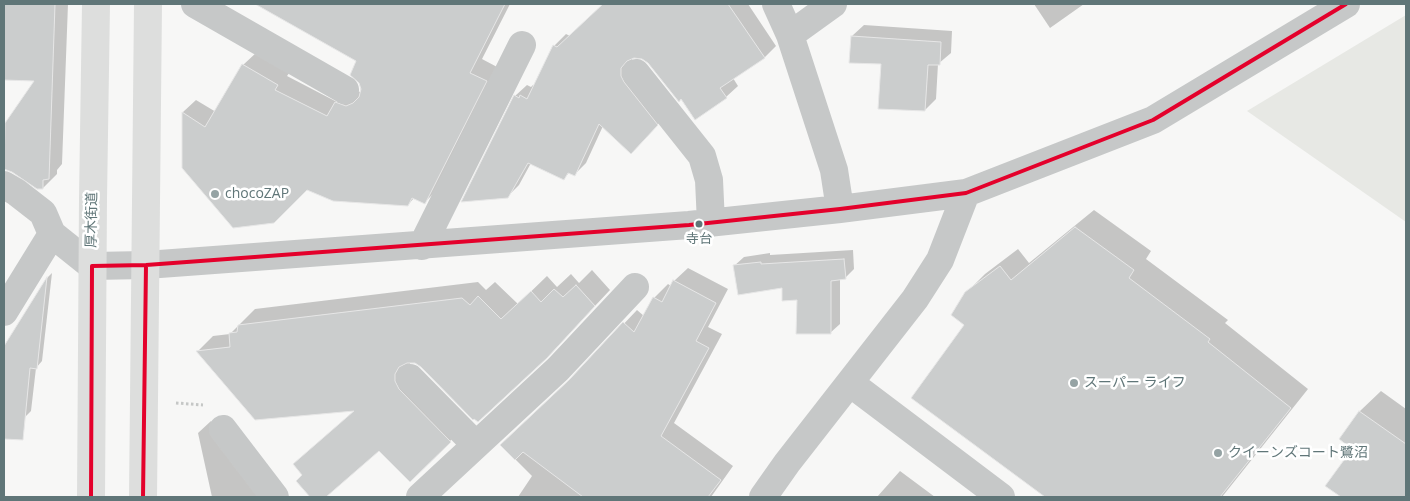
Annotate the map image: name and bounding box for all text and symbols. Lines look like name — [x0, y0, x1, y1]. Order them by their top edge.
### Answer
place label: chocoZAP — [225, 186, 289, 202]
marker: chocoZAP — [209, 188, 221, 200]
street label: 厚木街道 — [83, 192, 101, 248]
marker: 寺台 — [694, 219, 704, 229]
place label: 寺台 — [686, 231, 712, 247]
place label: スーパー ライフ — [1084, 375, 1186, 391]
marker: スーパー ライフ — [1068, 377, 1080, 389]
place label: クイーンズコート鷺沼 — [1228, 445, 1368, 461]
marker: クイーンズコート鷺沼 — [1212, 447, 1224, 459]

